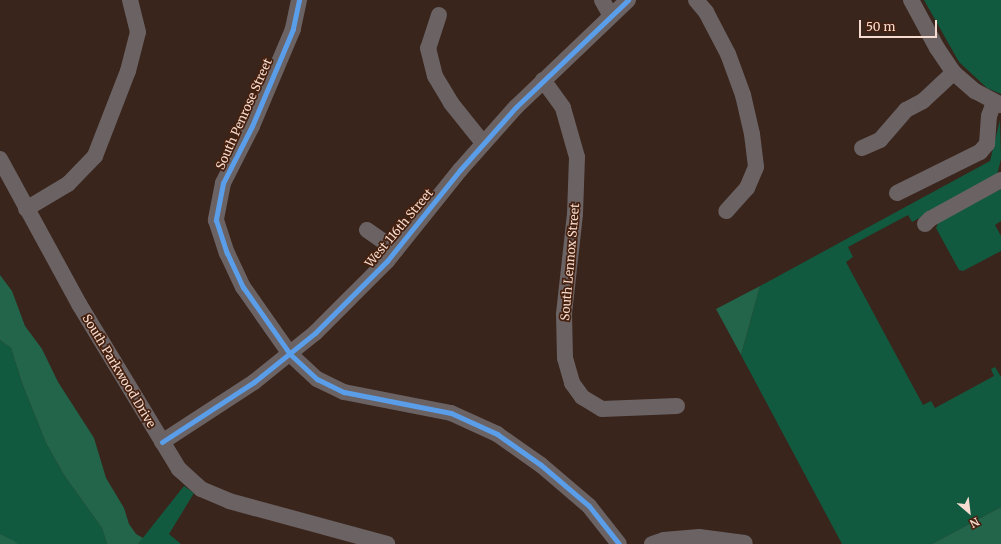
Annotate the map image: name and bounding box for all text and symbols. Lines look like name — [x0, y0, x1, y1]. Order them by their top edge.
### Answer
scale bar — [861, 12, 939, 38]
text: 50 m — [866, 19, 895, 34]
street label: South Penrose Street — [213, 56, 275, 172]
street label: West 116th Street — [362, 186, 436, 270]
street label: South Lennox Street — [558, 203, 582, 321]
street label: South Parkwood Drive — [79, 312, 159, 430]
north arrow — [949, 492, 989, 532]
text: N — [968, 514, 982, 531]

